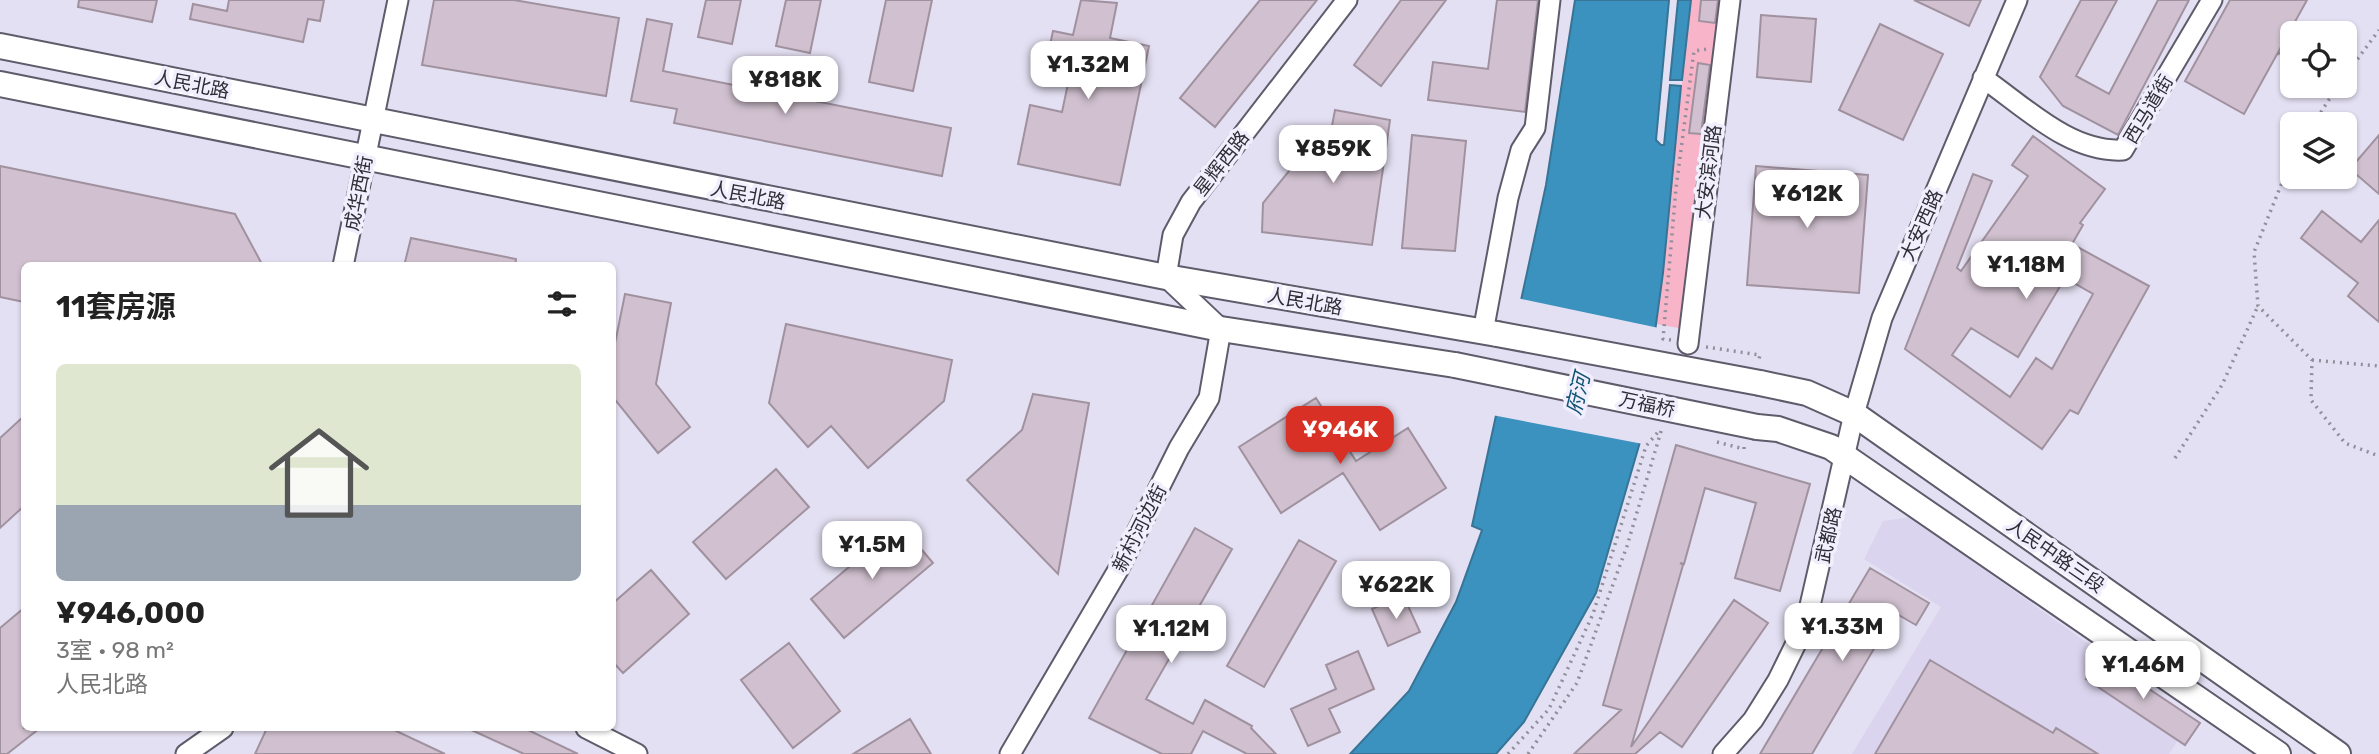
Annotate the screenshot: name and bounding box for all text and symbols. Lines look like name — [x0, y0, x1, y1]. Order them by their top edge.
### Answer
map controls — [2280, 21, 2357, 189]
button: locate — [2280, 21, 2357, 98]
pin: ¥1.32M — [1031, 42, 1145, 101]
text: ¥1.32M — [1047, 50, 1129, 78]
pin: ¥818K — [736, 57, 834, 116]
text: ¥818K — [748, 65, 822, 93]
street label: 人民北路 — [152, 66, 231, 103]
street label: 西马道街 — [2119, 71, 2178, 148]
button: layers — [2280, 112, 2357, 189]
street label: 大安滨河路 — [1691, 124, 1726, 221]
pin: ¥859K — [1284, 125, 1382, 185]
street label: 星辉西路 — [1189, 126, 1254, 200]
text: ¥859K — [1295, 134, 1371, 162]
street label: 成华西街 — [340, 154, 377, 233]
pin: ¥612K — [1758, 170, 1856, 230]
street label: 人民北路 — [708, 177, 787, 214]
text: ¥612K — [1771, 179, 1843, 207]
street label: 大安西路 — [1895, 186, 1947, 265]
pin: ¥1.18M — [1969, 242, 2083, 301]
text: ¥1.18M — [1987, 250, 2065, 278]
street label: 人民北路 — [1265, 284, 1344, 319]
icon: filters — [543, 285, 581, 323]
text: 11套房源 — [56, 289, 176, 325]
water label: 府河 — [1560, 367, 1596, 417]
street label: 万福桥 — [1617, 387, 1677, 422]
pin: ¥946K — [1291, 406, 1389, 466]
icon: home — [256, 410, 382, 536]
text: ¥946K — [1302, 415, 1378, 443]
street label: 新村河边街 — [1108, 481, 1171, 576]
street label: 武都路 — [1811, 505, 1846, 565]
street label: 人民中路三段 — [2002, 513, 2109, 598]
pin: ¥1.5M — [823, 522, 921, 581]
text: ¥1.5M — [838, 530, 906, 558]
pin: ¥622K — [1347, 562, 1445, 621]
text: ¥622K — [1358, 570, 1434, 598]
text: ¥946,000 — [56, 595, 205, 631]
pin: ¥1.33M — [1785, 604, 1899, 663]
pin: ¥1.12M — [1114, 606, 1228, 665]
text: ¥1.33M — [1800, 612, 1884, 640]
text: ¥1.12M — [1132, 614, 1210, 642]
text: 3室 · 98 m² — [56, 636, 174, 664]
pin: ¥1.46M — [2086, 642, 2200, 701]
text: ¥1.46M — [2101, 650, 2185, 678]
text: 人民北路 — [56, 670, 148, 698]

